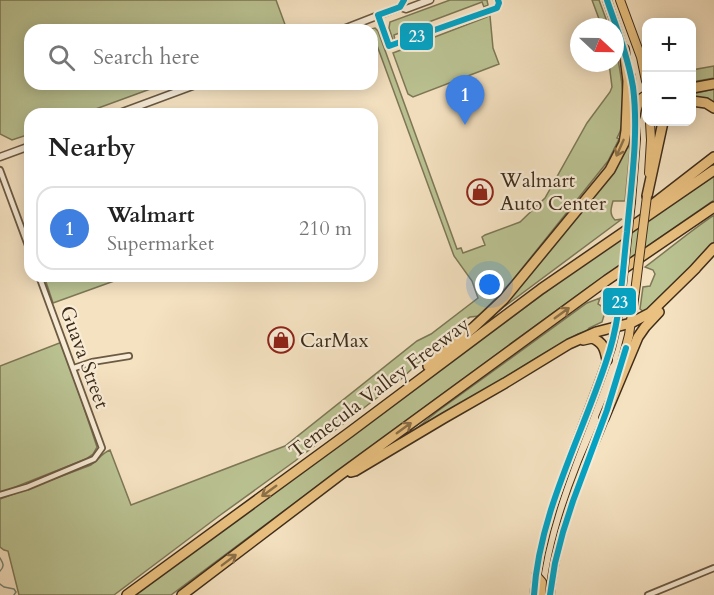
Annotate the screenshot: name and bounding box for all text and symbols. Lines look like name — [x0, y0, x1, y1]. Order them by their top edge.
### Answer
north arrow — [570, 18, 624, 72]
map controls — [642, 18, 696, 126]
button: + — [642, 18, 696, 72]
line badge: 23 — [399, 22, 434, 51]
search box — [24, 24, 378, 90]
text: 23 — [409, 26, 425, 48]
icon: search — [45, 41, 78, 74]
text: Search here — [93, 42, 200, 72]
button: − — [642, 72, 696, 126]
pin: 1 — [446, 76, 484, 125]
text: Nearby — [48, 130, 136, 165]
one-way arrow — [614, 138, 626, 156]
place label: Walmart Auto Center — [499, 167, 607, 217]
shop icon: Walmart Auto Center — [465, 177, 495, 207]
text: Walmart — [107, 200, 195, 230]
text: 1 — [64, 215, 75, 242]
text: 210 m — [299, 215, 352, 242]
text: Supermarket — [107, 230, 214, 257]
your location — [475, 270, 504, 299]
line badge: 23 — [602, 287, 637, 316]
text: 23 — [612, 292, 628, 314]
street label: Guava Street — [53, 302, 116, 413]
one-way arrow — [553, 307, 569, 320]
street label: Temecula Valley Freeway — [283, 310, 475, 464]
shop icon: CarMax — [266, 325, 296, 355]
place label: CarMax — [300, 327, 369, 354]
one-way arrow — [396, 422, 412, 434]
one-way arrow — [261, 485, 277, 498]
one-way arrow — [221, 553, 237, 566]

